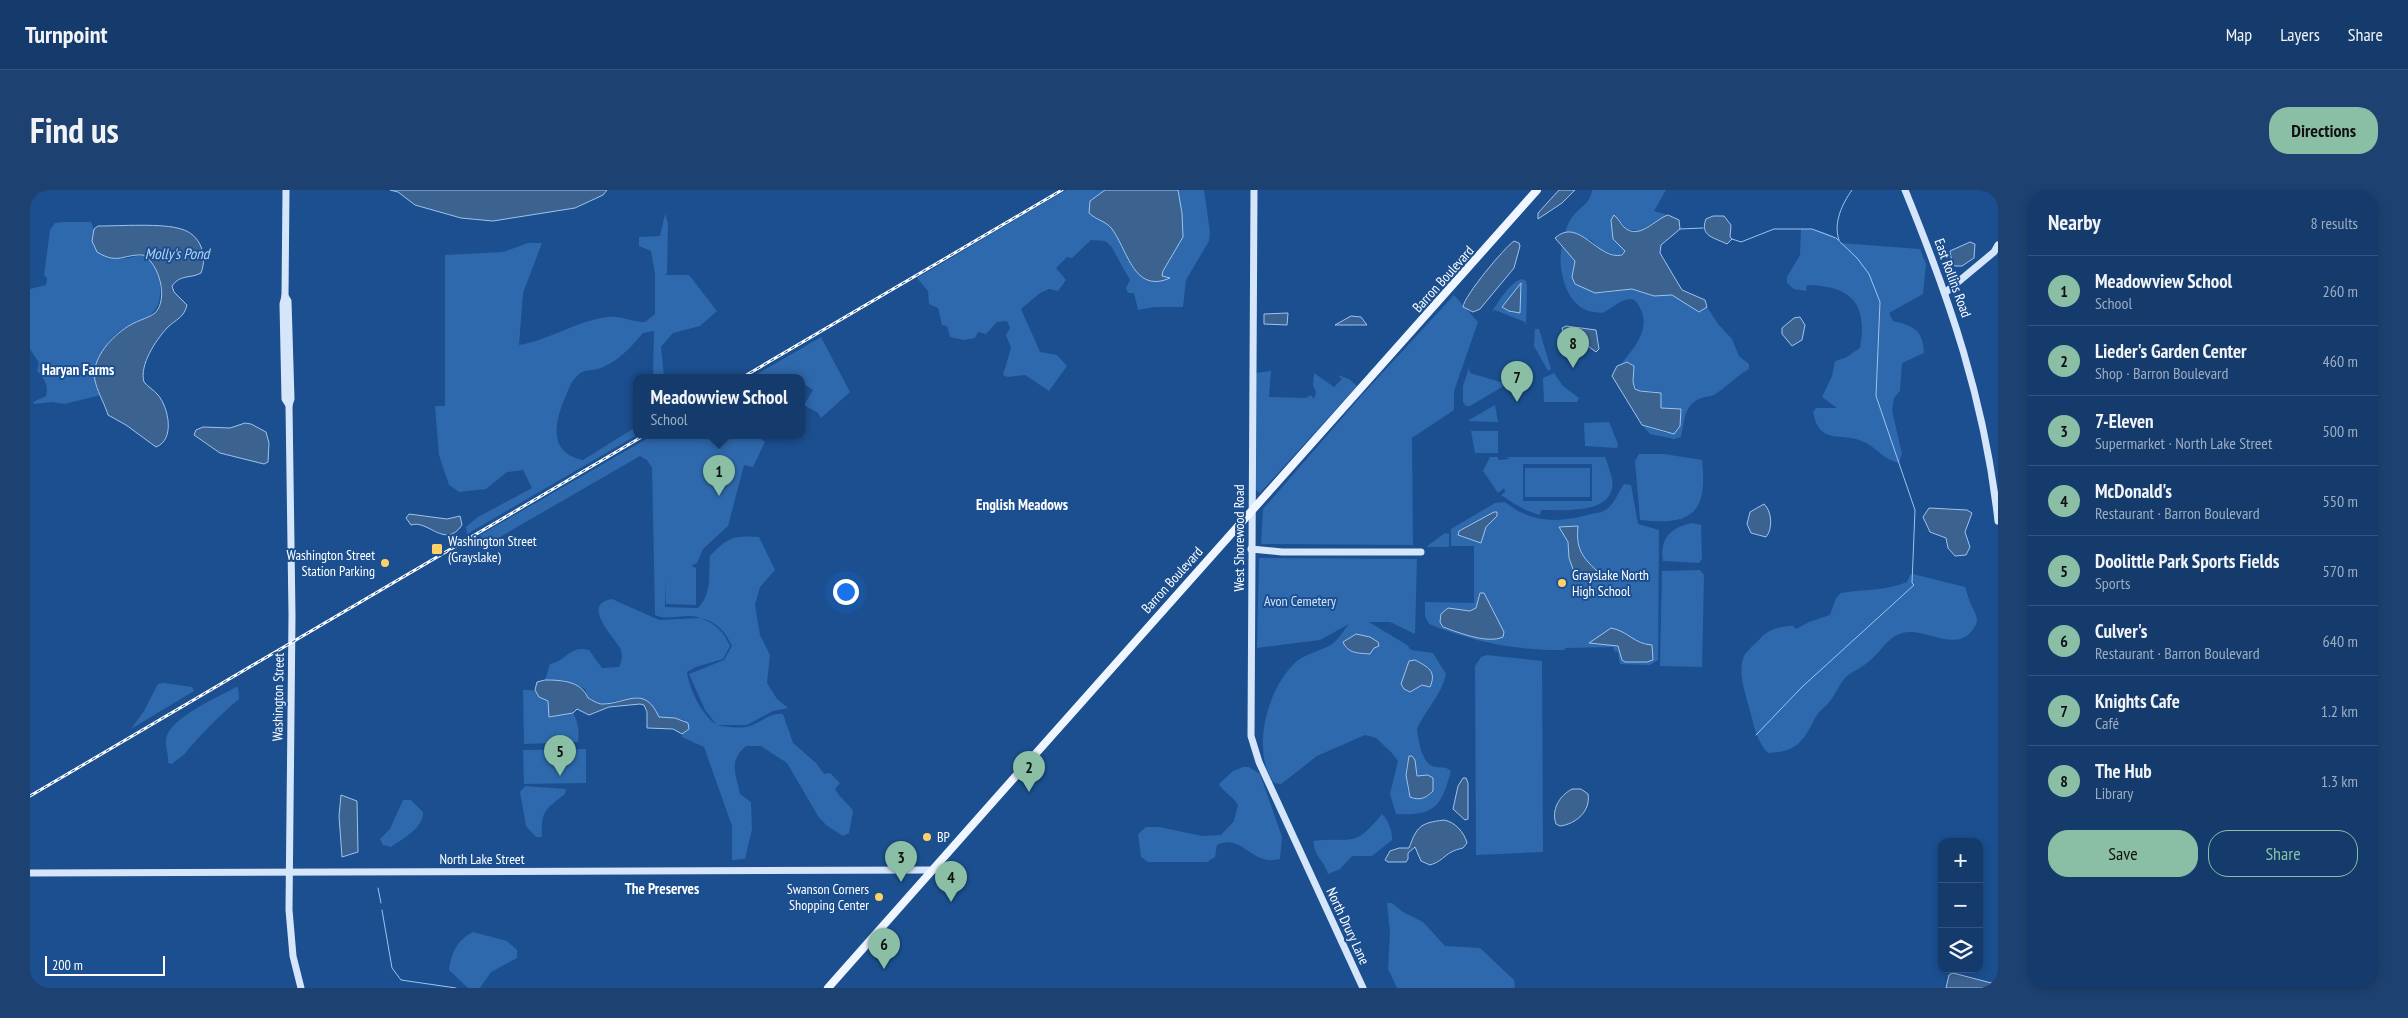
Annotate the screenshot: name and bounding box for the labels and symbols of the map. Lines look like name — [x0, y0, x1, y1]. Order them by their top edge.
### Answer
street label: East Rollins Road — [1930, 236, 1976, 320]
street label: Barron Boulevard — [1408, 242, 1478, 316]
water label: Molly's Pond — [145, 244, 212, 263]
pin: 8 — [1557, 327, 1589, 368]
district label: Haryan Farms — [42, 360, 114, 379]
pin: 7 — [1501, 361, 1533, 402]
pin: 1 — [703, 455, 735, 496]
street label: West Shorewood Road — [1230, 484, 1248, 592]
district label: English Meadows — [976, 495, 1068, 514]
place label: Washington Street (Grayslake) — [448, 532, 537, 566]
marker: Washington Street (Grayslake) — [430, 542, 444, 556]
street label: Barron Boulevard — [1137, 543, 1207, 617]
place label: Washington Street Station Parking — [286, 546, 375, 580]
marker: Washington Street Station Parking — [379, 557, 391, 569]
place label: Grayslake North High School — [1572, 566, 1649, 600]
marker: Grayslake North High School — [1556, 577, 1568, 589]
your location — [833, 579, 859, 605]
park label: Avon Cemetery — [1264, 592, 1337, 610]
street label: Washington Street — [268, 652, 288, 741]
pin: 5 — [544, 735, 576, 776]
pin: 2 — [1013, 751, 1045, 792]
place label: BP — [937, 828, 950, 846]
marker: BP — [921, 831, 933, 843]
pin: 3 — [885, 841, 917, 882]
street label: North Lake Street — [440, 850, 525, 868]
pin: 4 — [935, 861, 967, 902]
district label: The Preserves — [625, 879, 699, 898]
place label: Swanson Corners Shopping Center — [787, 880, 869, 914]
street label: North Drury Lane — [1322, 885, 1374, 968]
marker: Swanson Corners Shopping Center — [873, 891, 885, 903]
pin: 6 — [868, 928, 900, 969]
scale bar — [45, 953, 165, 976]

